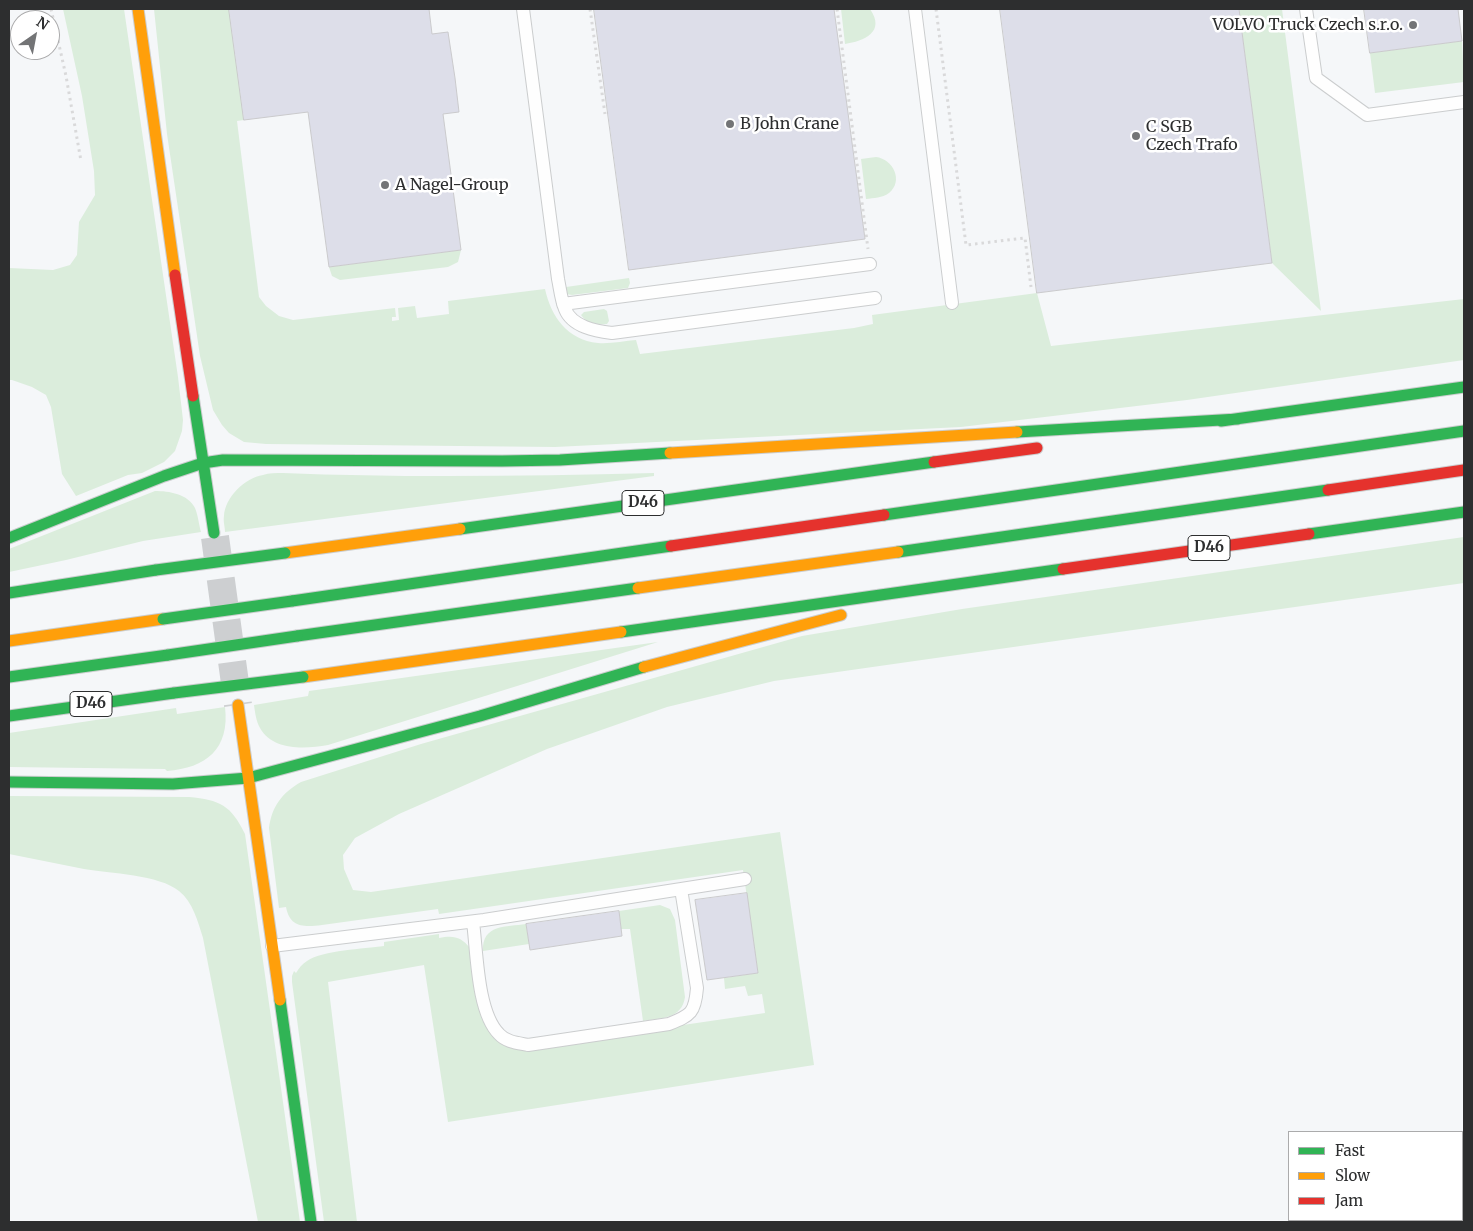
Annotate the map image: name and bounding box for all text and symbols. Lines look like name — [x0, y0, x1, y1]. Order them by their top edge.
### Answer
north arrow — [10, 10, 60, 60]
text: N — [33, 13, 52, 34]
place label: VOLVO Truck Czech s.r.o. — [1212, 15, 1403, 35]
marker: VOLVO Truck Czech s.r.o. — [1407, 19, 1419, 31]
place label: B John Crane — [740, 114, 839, 134]
place label: C SGB Czech Trafo — [1146, 117, 1238, 155]
marker: B John Crane — [724, 118, 736, 130]
marker: C SGB Czech Trafo — [1130, 130, 1142, 142]
place label: A Nagel-Group — [395, 175, 508, 195]
marker: A Nagel-Group — [379, 179, 391, 191]
road number: D46 — [622, 490, 664, 516]
road number: D46 — [1188, 536, 1230, 560]
road number: D46 — [70, 692, 112, 716]
legend — [1288, 1131, 1463, 1221]
text: Fast — [1335, 1141, 1365, 1160]
text: Slow — [1335, 1166, 1370, 1185]
text: Jam — [1335, 1191, 1363, 1210]

